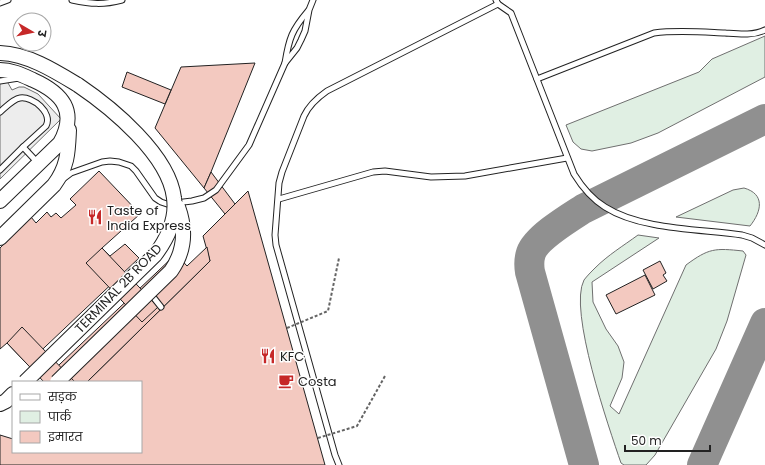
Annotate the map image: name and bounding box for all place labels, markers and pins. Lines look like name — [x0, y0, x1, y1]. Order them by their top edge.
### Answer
place label: Taste of India Express — [107, 201, 191, 235]
restaurant icon: Taste of India Express — [86, 208, 104, 226]
restaurant icon: KFC — [259, 347, 277, 365]
place label: KFC — [280, 347, 304, 366]
cafe icon: Costa — [277, 372, 295, 390]
place label: Costa — [298, 372, 337, 391]

